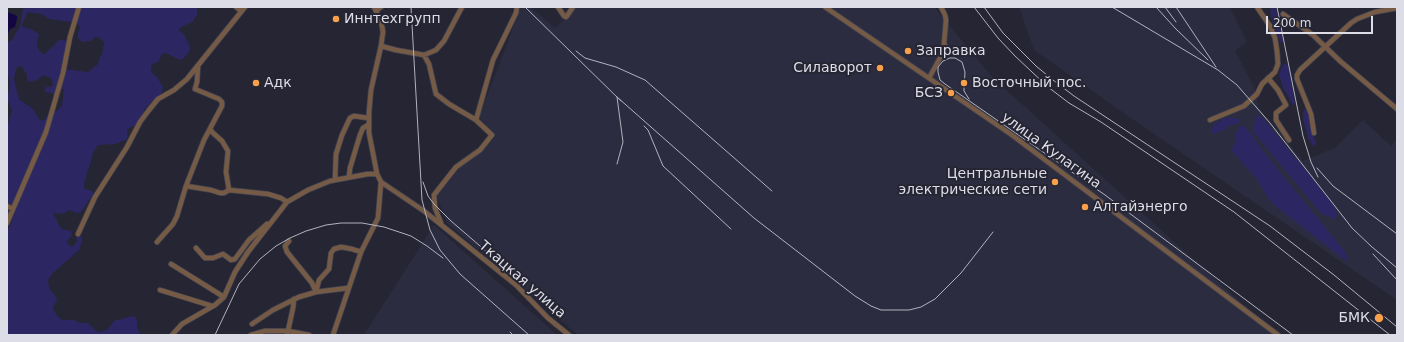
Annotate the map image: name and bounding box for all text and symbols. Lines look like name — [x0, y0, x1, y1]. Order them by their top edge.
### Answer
scale bar — [1268, 8, 1375, 34]
place label: Иннтехгрупп — [344, 11, 441, 27]
marker: Иннтехгрупп — [331, 14, 341, 24]
text: 200 m — [1273, 16, 1311, 30]
place label: Заправка — [916, 43, 985, 59]
marker: Заправка — [903, 46, 913, 56]
place label: Силаворот — [793, 60, 872, 76]
marker: Силаворот — [875, 63, 885, 73]
place label: Адк — [264, 75, 292, 91]
place label: Восточный пос. — [972, 75, 1086, 91]
marker: Адк — [251, 78, 261, 88]
marker: Восточный пос. — [959, 78, 969, 88]
place label: БСЗ — [915, 85, 943, 101]
marker: БСЗ — [946, 88, 956, 98]
street label: улица Кулагина — [998, 109, 1104, 193]
place label: Центральные электрические сети — [898, 166, 1047, 198]
marker: Центральные электрические сети — [1050, 177, 1060, 187]
place label: Алтайэнерго — [1093, 199, 1188, 215]
marker: Алтайэнерго — [1080, 202, 1090, 212]
street label: Ткацкая улица — [475, 238, 569, 322]
place label: БМК — [1338, 310, 1370, 326]
marker: БМК — [1373, 312, 1385, 324]

